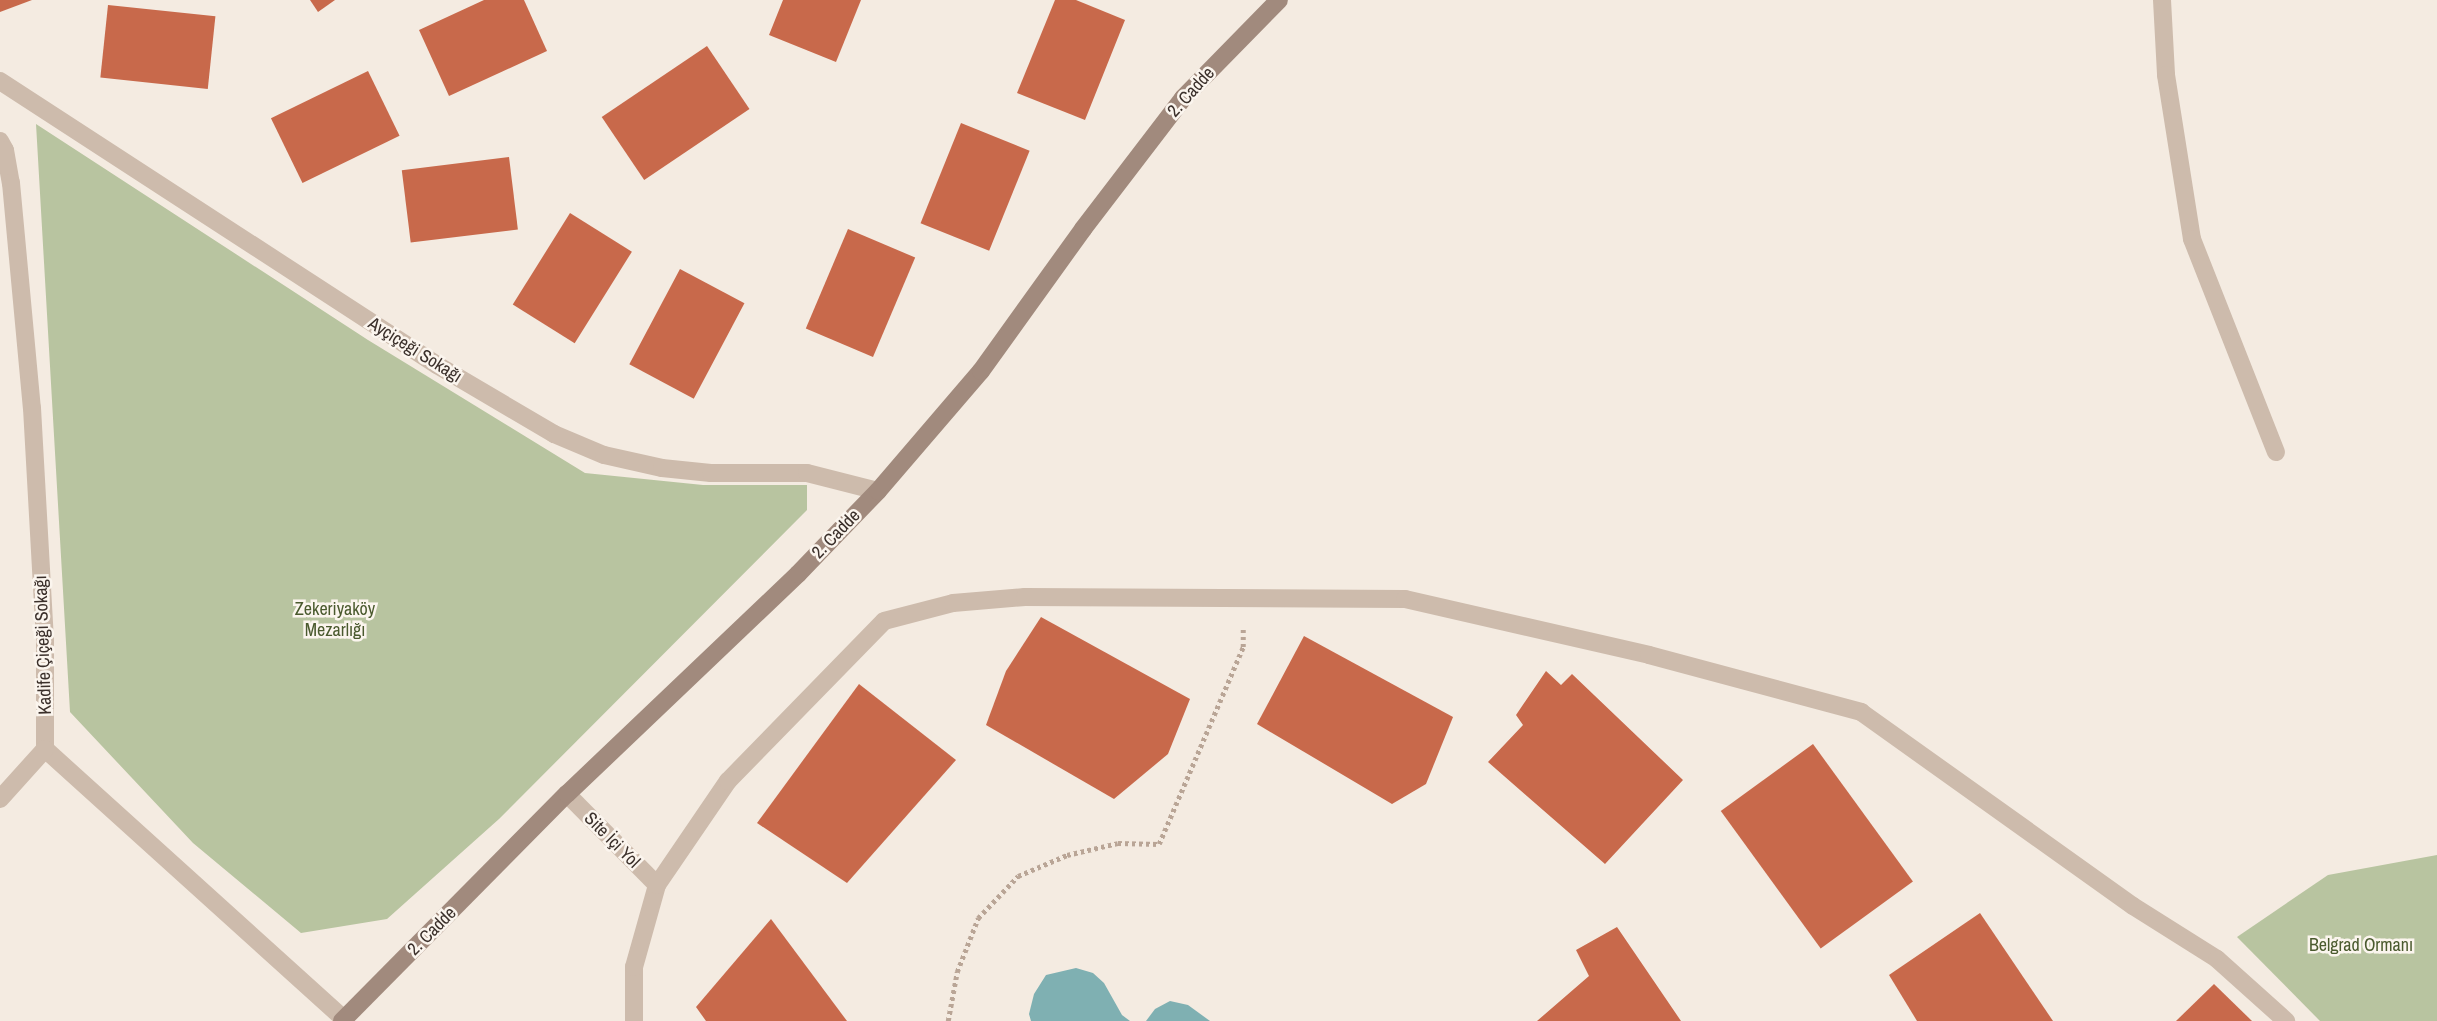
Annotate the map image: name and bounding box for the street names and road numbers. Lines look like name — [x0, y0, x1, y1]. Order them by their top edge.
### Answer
street label: 2. Cadde — [1163, 63, 1219, 121]
street label: Ayçiçeği Sokağı — [364, 313, 466, 387]
street label: 2. Cadde — [807, 505, 865, 563]
street label: Kadife Çiçeği Sokağı — [30, 575, 56, 715]
street label: Site İçi Yol — [580, 808, 644, 872]
street label: 2. Cadde — [403, 902, 461, 960]

